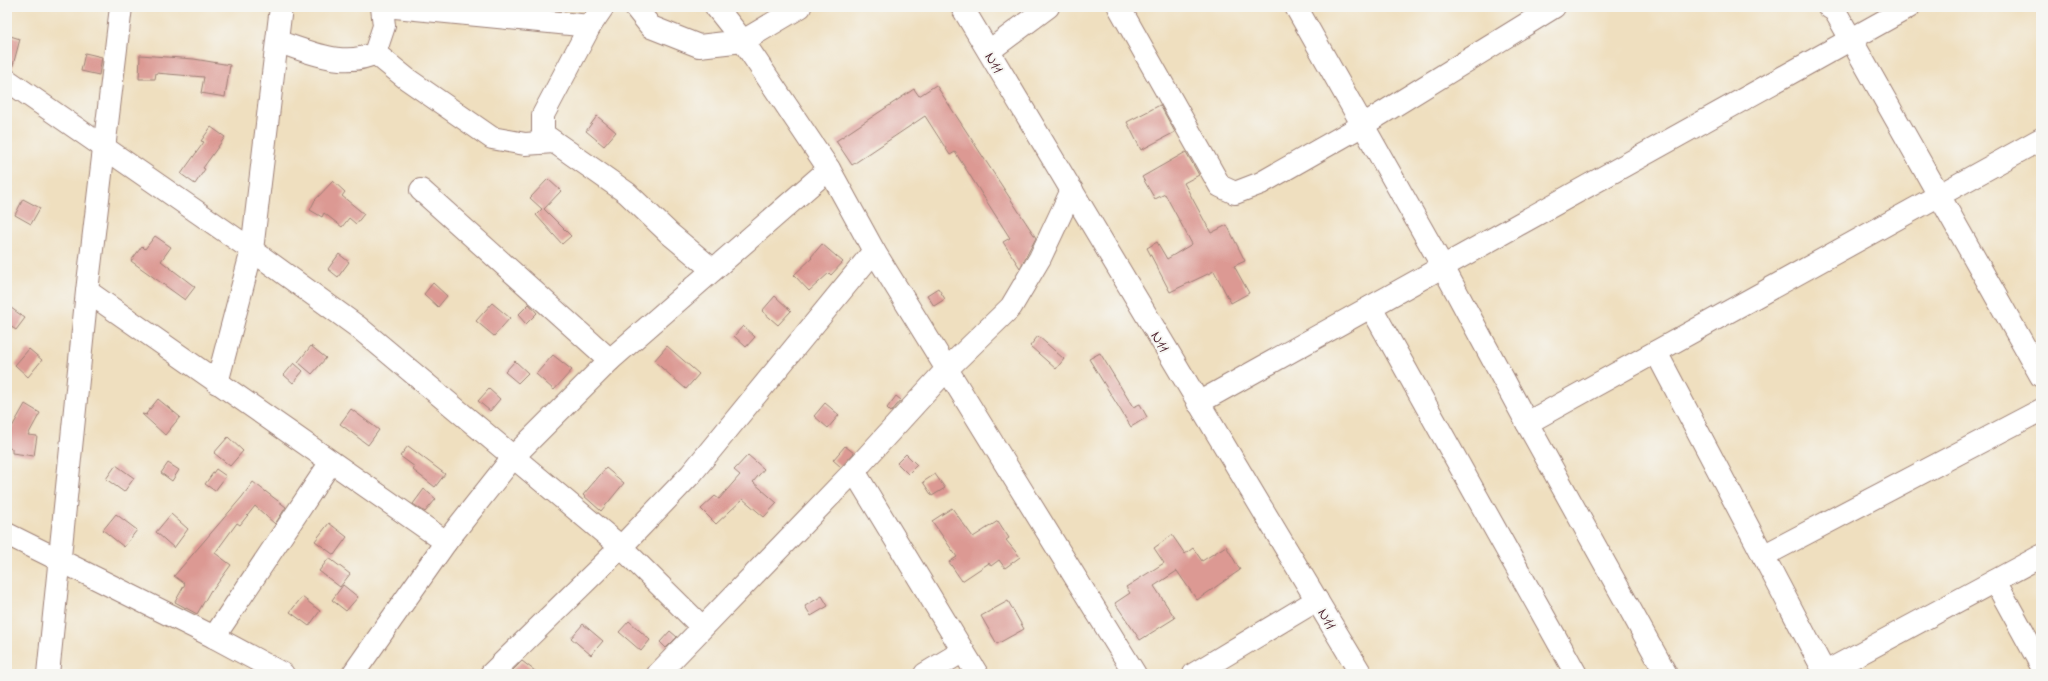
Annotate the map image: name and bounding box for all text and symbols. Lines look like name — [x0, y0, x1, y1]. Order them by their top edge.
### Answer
street label: N11 — [978, 48, 1009, 78]
street label: N11 — [1144, 327, 1175, 357]
street label: N11 — [1311, 604, 1342, 634]

